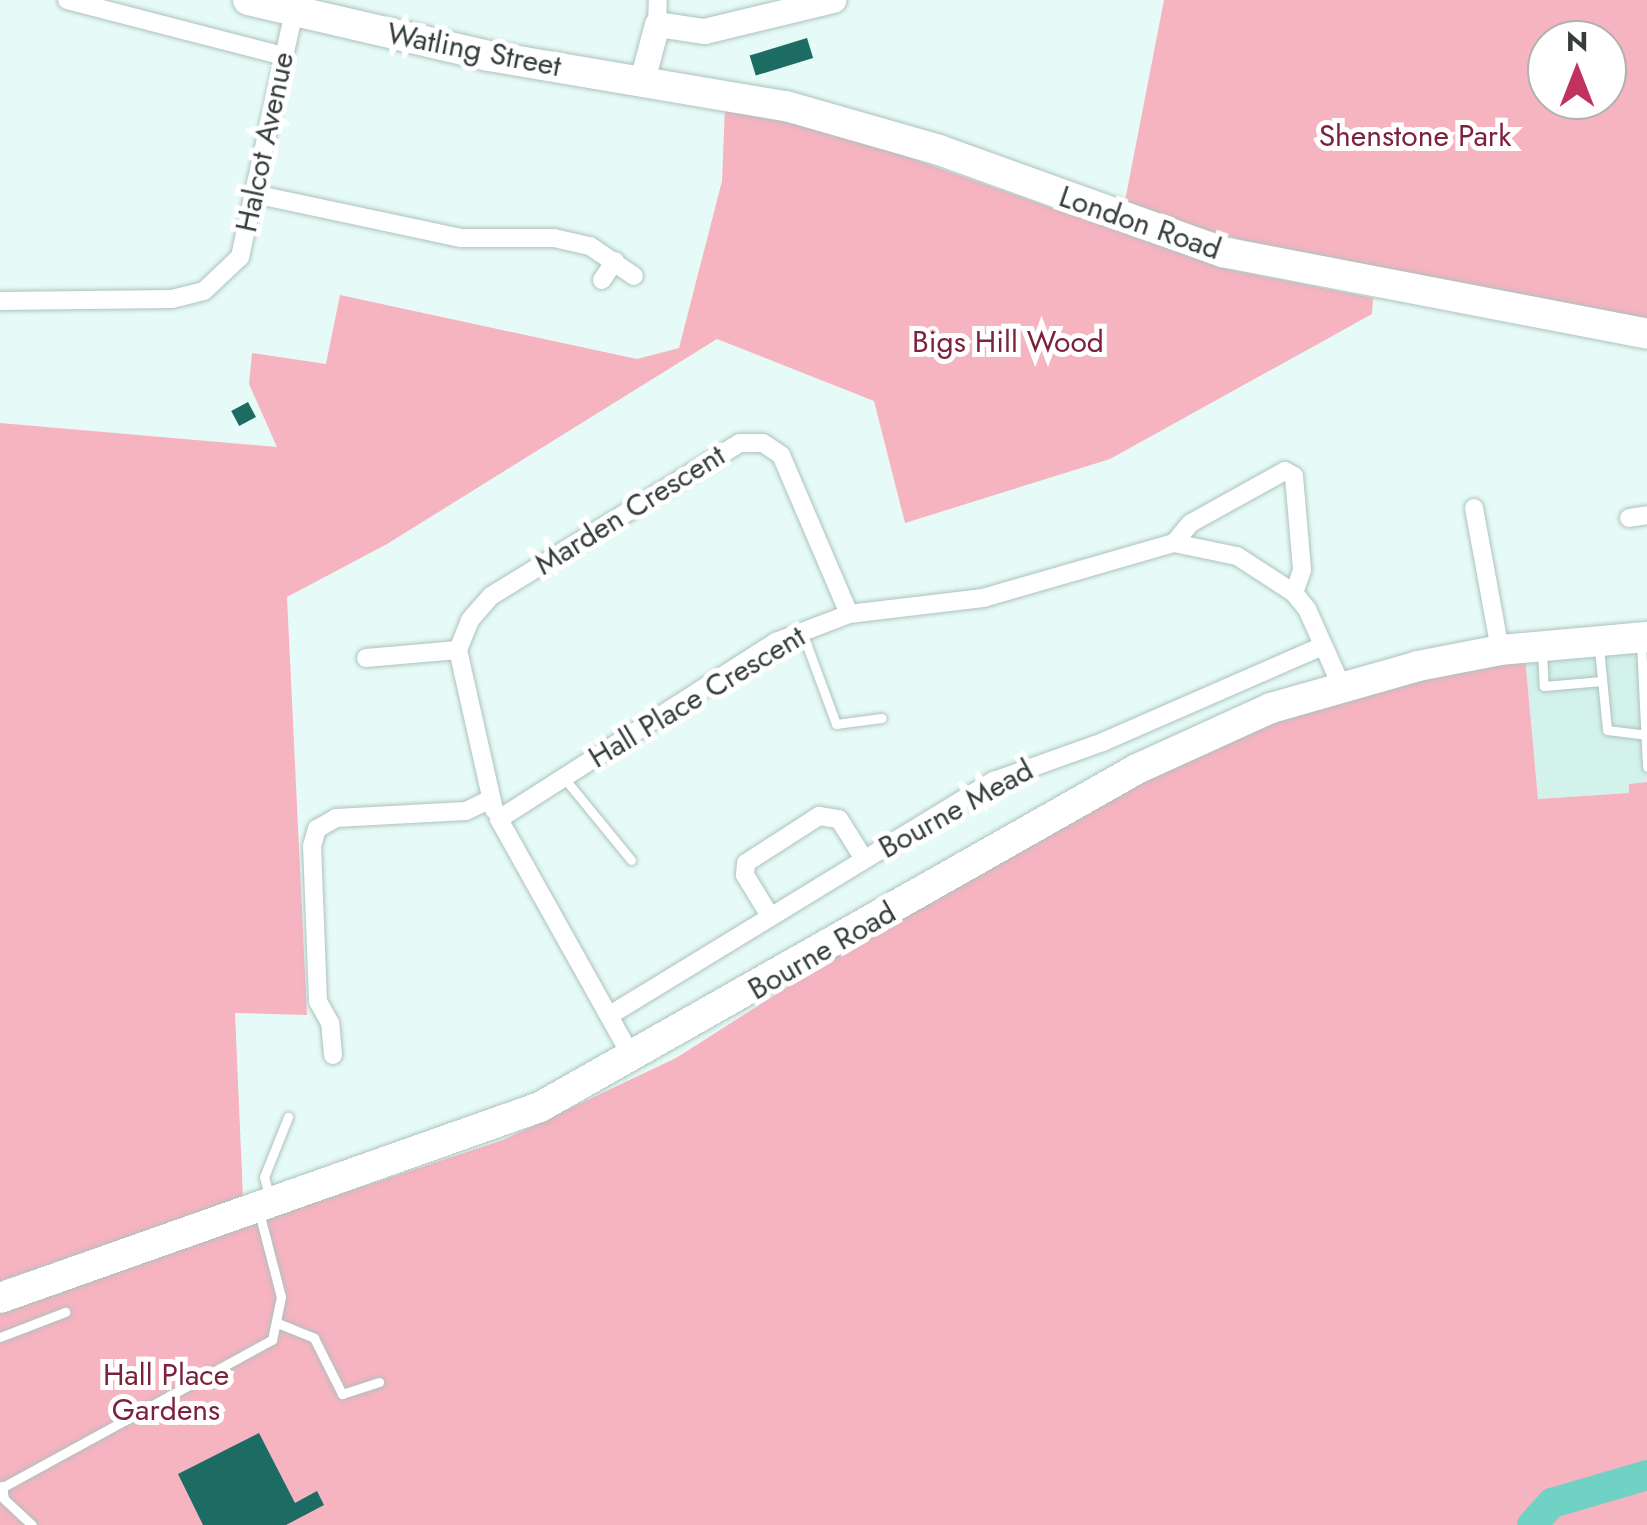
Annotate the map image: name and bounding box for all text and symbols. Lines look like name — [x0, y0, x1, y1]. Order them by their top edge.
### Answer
street label: Watling Street — [384, 15, 564, 85]
north arrow — [1527, 20, 1627, 120]
text: N — [1566, 21, 1588, 62]
street label: Halcot Avenue — [228, 49, 302, 235]
park label: Shenstone Park — [1319, 118, 1511, 154]
street label: London Road — [1054, 179, 1226, 267]
park label: Bigs Hill Wood — [912, 324, 1104, 360]
street label: Marden Crescent — [528, 437, 732, 583]
street label: Hall Place Crescent — [582, 618, 812, 776]
street label: Bourne Mead — [873, 752, 1039, 866]
street label: Bourne Road — [742, 894, 902, 1008]
park label: Hall Place Gardens — [103, 1357, 229, 1428]

